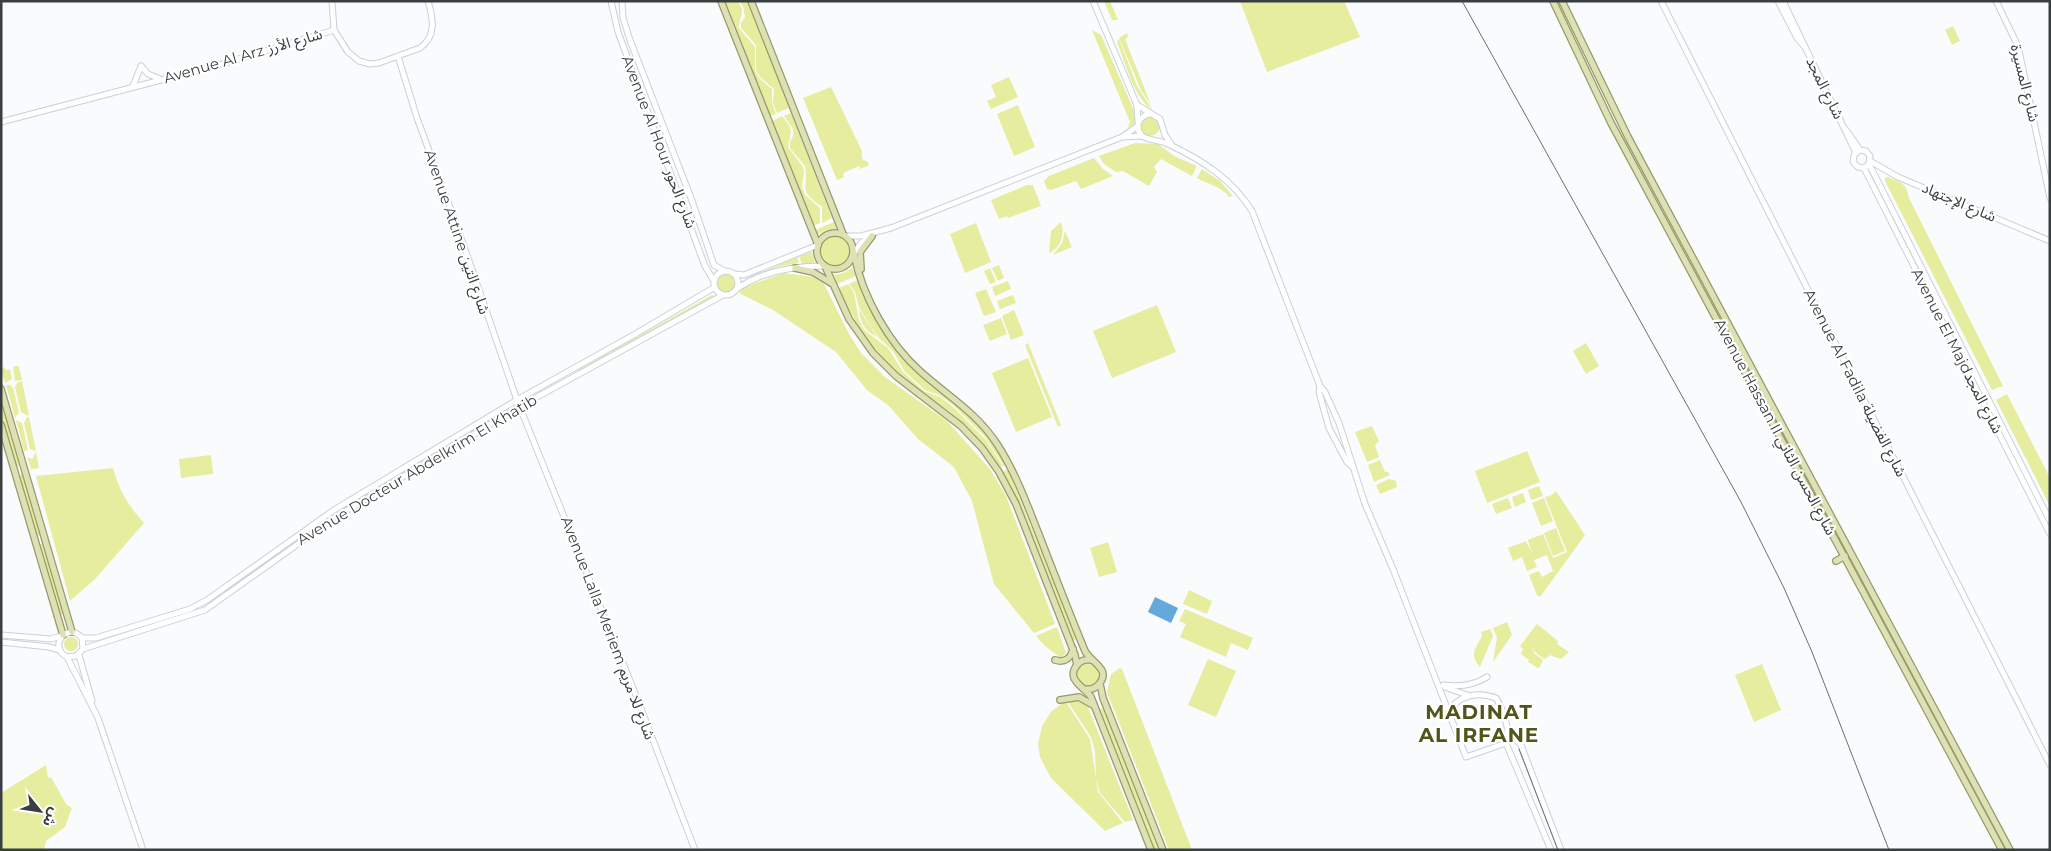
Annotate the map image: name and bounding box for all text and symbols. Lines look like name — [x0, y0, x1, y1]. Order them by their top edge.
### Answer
street label: Avenue Al Arz شارع الأرز — [161, 24, 325, 90]
street label: شارع المسيرة — [2004, 42, 2044, 124]
street label: Avenue Al Hour شارع الحور — [615, 53, 701, 232]
street label: شارع المجد — [1800, 54, 1849, 124]
street label: Avenue Attine شارع التين — [417, 147, 495, 318]
street label: شارع الإجتهاد — [1918, 177, 1999, 229]
street label: Avenue El Majdشارع المجد — [1905, 265, 2008, 438]
street label: Avenue Al Fadila شارع الفضيلة — [1797, 286, 1911, 481]
street label: Avenue Hassan II شارع الحسن الثاني — [1707, 315, 1841, 540]
street label: Avenue Docteur Abdelkrim El Khatib — [293, 390, 540, 549]
street label: Avenue Lalla Meriem شارع للا مريم — [554, 514, 660, 743]
district label: MADINAT AL IRFANE — [1418, 700, 1539, 747]
north arrow — [15, 786, 65, 836]
text: ش — [39, 805, 64, 830]

